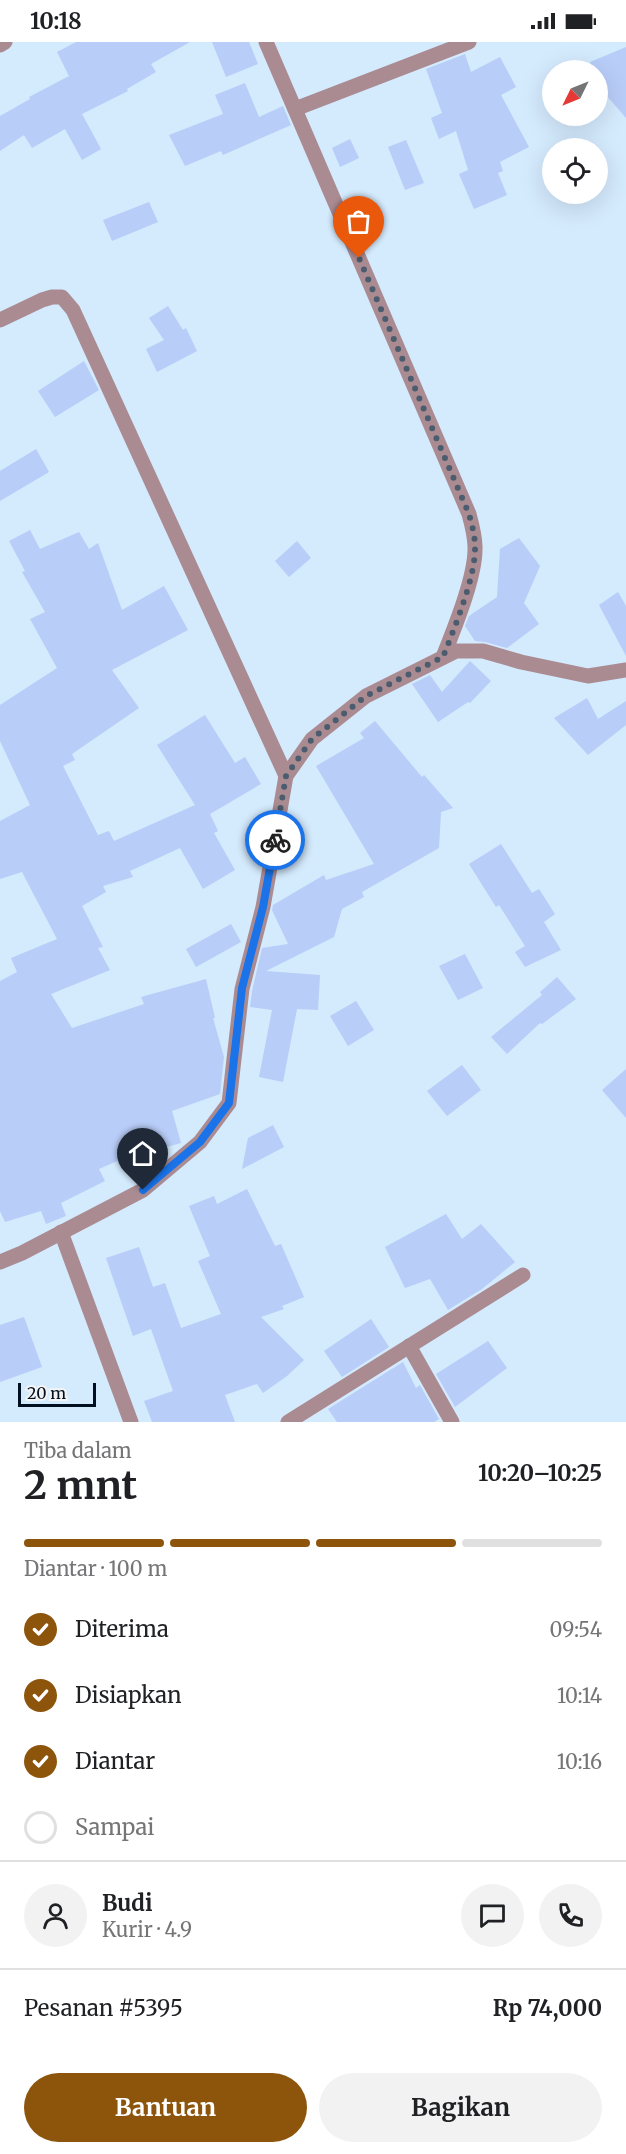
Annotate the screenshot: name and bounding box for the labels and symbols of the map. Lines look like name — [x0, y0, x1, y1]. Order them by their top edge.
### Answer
north arrow — [542, 60, 608, 126]
pin — [333, 196, 384, 258]
courier — [245, 810, 305, 870]
pin — [117, 1128, 168, 1190]
scale bar — [18, 1380, 96, 1408]

